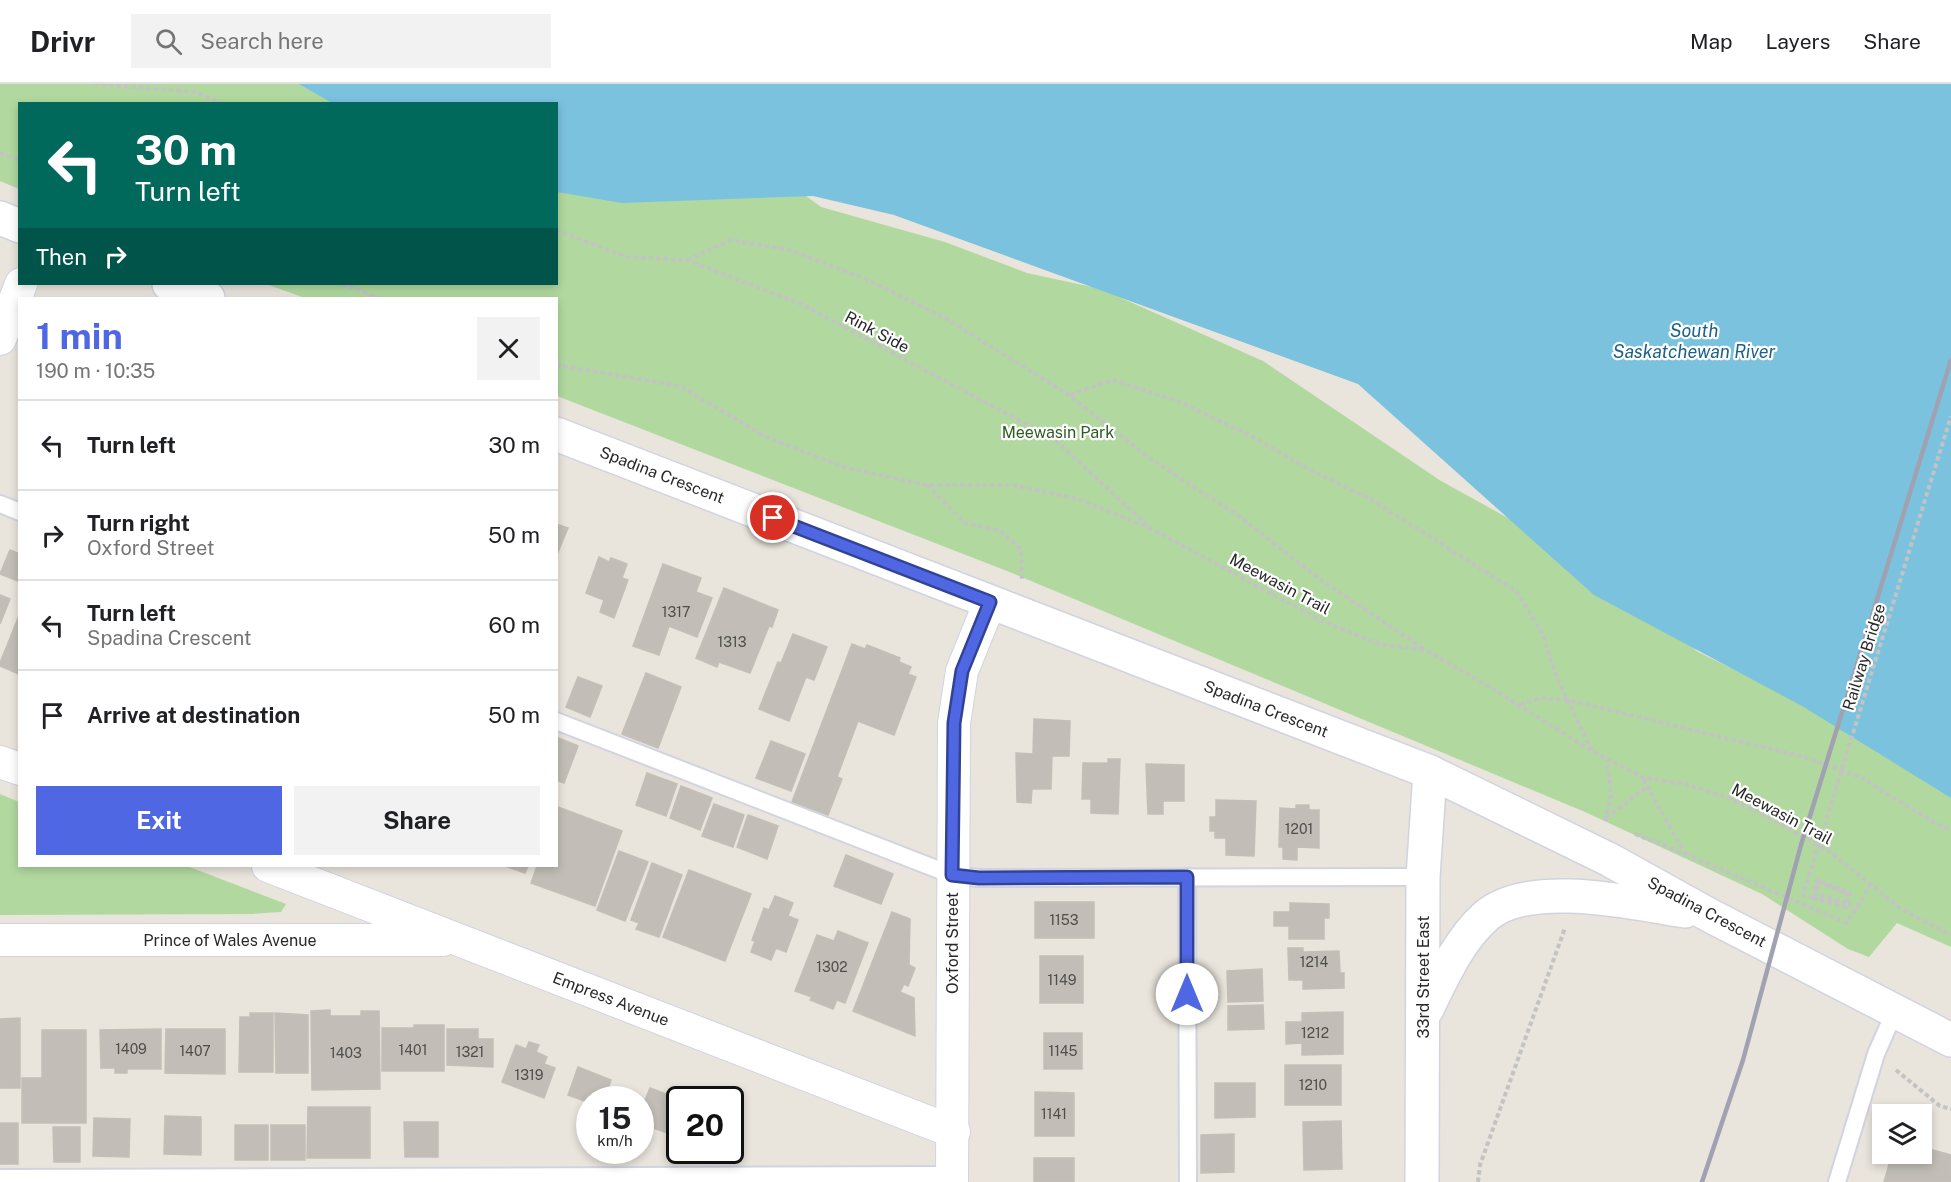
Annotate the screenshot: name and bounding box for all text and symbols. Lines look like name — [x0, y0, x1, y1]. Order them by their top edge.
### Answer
search box — [131, 14, 551, 68]
text: Drivr — [30, 25, 95, 58]
icon: search — [152, 25, 185, 58]
text: Search here — [200, 28, 324, 54]
text: Map — [1690, 29, 1733, 54]
text: Layers — [1766, 29, 1830, 54]
text: Share — [1863, 29, 1921, 54]
text: 30 m — [135, 125, 237, 174]
icon: left — [36, 126, 114, 204]
text: Turn left — [135, 175, 241, 207]
icon: right — [99, 240, 132, 273]
text: Then — [36, 244, 87, 270]
street label: Rink Side — [842, 307, 912, 357]
text: 1 min — [36, 315, 123, 357]
button: close — [477, 317, 540, 380]
water label: South Saskatchewan River — [1613, 320, 1775, 362]
text: 190 m · 10:35 — [36, 359, 155, 383]
park label: Meewasin Park — [1002, 423, 1114, 442]
icon: left — [36, 429, 69, 462]
text: Turn left — [87, 432, 176, 458]
text: 30 m — [488, 432, 540, 458]
street label: Spadina Crescent — [597, 443, 727, 507]
pin — [747, 492, 798, 543]
icon: arrive — [756, 501, 789, 534]
text: Turn right — [87, 510, 190, 536]
icon: right — [36, 519, 69, 552]
text: 50 m — [488, 522, 540, 548]
text: Oxford Street — [87, 536, 215, 560]
street label: Meewasin Trail — [1226, 550, 1334, 619]
text: Turn left — [87, 600, 176, 626]
street label: Railway Bridge — [1839, 601, 1889, 713]
house number: 1317 — [662, 604, 690, 620]
icon: left — [36, 609, 69, 642]
text: 60 m — [489, 612, 540, 638]
text: Spadina Crescent — [87, 626, 252, 650]
house number: 1313 — [717, 634, 747, 650]
street label: Spadina Crescent — [1201, 677, 1331, 741]
icon: arrive — [36, 699, 69, 732]
text: Arrive at destination — [87, 702, 300, 728]
text: 50 m — [488, 702, 540, 728]
street label: Meewasin Trail — [1728, 780, 1836, 849]
button: Exit — [36, 786, 282, 855]
button: Share — [294, 786, 540, 855]
house number: 1201 — [1285, 821, 1313, 837]
street label: Spadina Crescent — [1644, 873, 1770, 951]
street label: Oxford Street — [943, 892, 962, 994]
house number: 1153 — [1049, 912, 1079, 928]
street label: 33rd Street East — [1414, 916, 1433, 1038]
street label: Prince of Wales Avenue — [143, 931, 317, 950]
house number: 1214 — [1300, 954, 1328, 970]
house number: 1302 — [816, 959, 848, 975]
position arrow — [1155, 962, 1219, 1026]
street label: Empress Avenue — [550, 968, 672, 1030]
house number: 1149 — [1048, 972, 1077, 988]
house number: 1212 — [1301, 1025, 1329, 1041]
house number: 1409 — [115, 1041, 147, 1057]
house number: 1401 — [399, 1042, 427, 1058]
house number: 1407 — [179, 1043, 211, 1059]
house number: 1145 — [1048, 1043, 1078, 1059]
house number: 1321 — [456, 1044, 484, 1060]
house number: 1403 — [330, 1045, 362, 1061]
house number: 1319 — [515, 1067, 544, 1083]
house number: 1210 — [1299, 1077, 1327, 1093]
speed limit sign: 20 — [666, 1086, 744, 1164]
text: 15 — [598, 1100, 632, 1136]
map controls — [1872, 1104, 1932, 1164]
button: layers — [1872, 1104, 1932, 1164]
house number: 1141 — [1041, 1106, 1067, 1122]
text: km/h — [597, 1132, 633, 1149]

